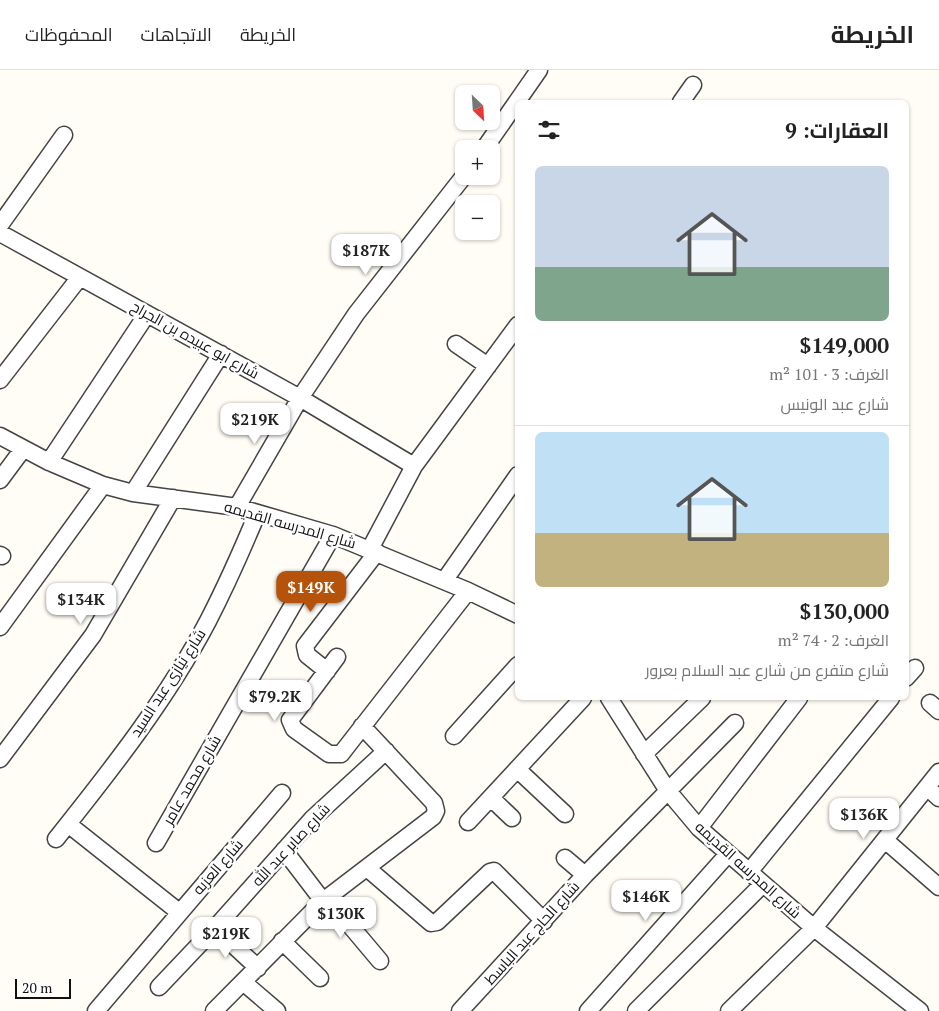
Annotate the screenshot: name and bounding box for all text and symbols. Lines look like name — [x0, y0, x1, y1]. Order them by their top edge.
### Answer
text: الخريطة — [831, 18, 914, 50]
text: المحفوظات — [25, 22, 113, 46]
text: الاتجاهات — [141, 22, 212, 46]
text: الخريطة — [240, 22, 296, 46]
north arrow — [455, 85, 500, 130]
map controls — [455, 85, 500, 240]
icon: filters — [535, 116, 563, 144]
text: العقارات: 9 — [785, 116, 889, 144]
button: + — [455, 140, 500, 185]
button: − — [455, 195, 500, 240]
icon: home — [667, 199, 757, 289]
pin: $187K — [331, 234, 401, 276]
text: $187K — [342, 239, 390, 261]
street label: شارع ابو عبيده بن الجراح — [127, 296, 263, 384]
text: $149,000 — [800, 331, 889, 359]
text: الغرف: 3 · 101 m² — [769, 363, 889, 385]
text: شارع عبد الونيس — [781, 393, 889, 415]
pin: $219K — [220, 402, 290, 445]
text: $219K — [231, 408, 279, 430]
icon: home — [667, 464, 757, 554]
street label: شارع المدرسه القديمه — [221, 496, 359, 554]
pin: $149K — [276, 570, 346, 613]
text: $149K — [287, 576, 335, 598]
pin: $134K — [46, 582, 116, 625]
text: $134K — [57, 588, 105, 610]
text: $130,000 — [800, 597, 889, 625]
street label: شارع نيازى عبد السيد — [125, 625, 211, 741]
text: الغرف: 2 · 74 m² — [778, 629, 889, 651]
text: شارع متفرع من شارع عبد السلام بعرور — [645, 659, 889, 681]
pin: $79.2K — [234, 680, 316, 722]
text: $79.2K — [249, 685, 301, 707]
street label: شارع محمد عامر — [157, 731, 227, 830]
pin: $136K — [829, 798, 899, 840]
street label: شارع صابر عبد الله — [247, 799, 335, 891]
text: $136K — [840, 803, 888, 825]
street label: شارع المدرسه القديمه — [690, 816, 806, 924]
street label: شارع العزبه — [188, 834, 248, 900]
street label: شارع الحاج عبد الباسط — [479, 876, 585, 990]
pin: $146K — [611, 880, 681, 922]
text: $146K — [622, 885, 670, 907]
pin: $130K — [306, 896, 376, 939]
text: $130K — [317, 902, 365, 924]
pin: $219K — [191, 916, 261, 959]
text: $219K — [202, 922, 250, 944]
scale bar — [15, 976, 71, 999]
text: 20 m — [22, 978, 52, 997]

